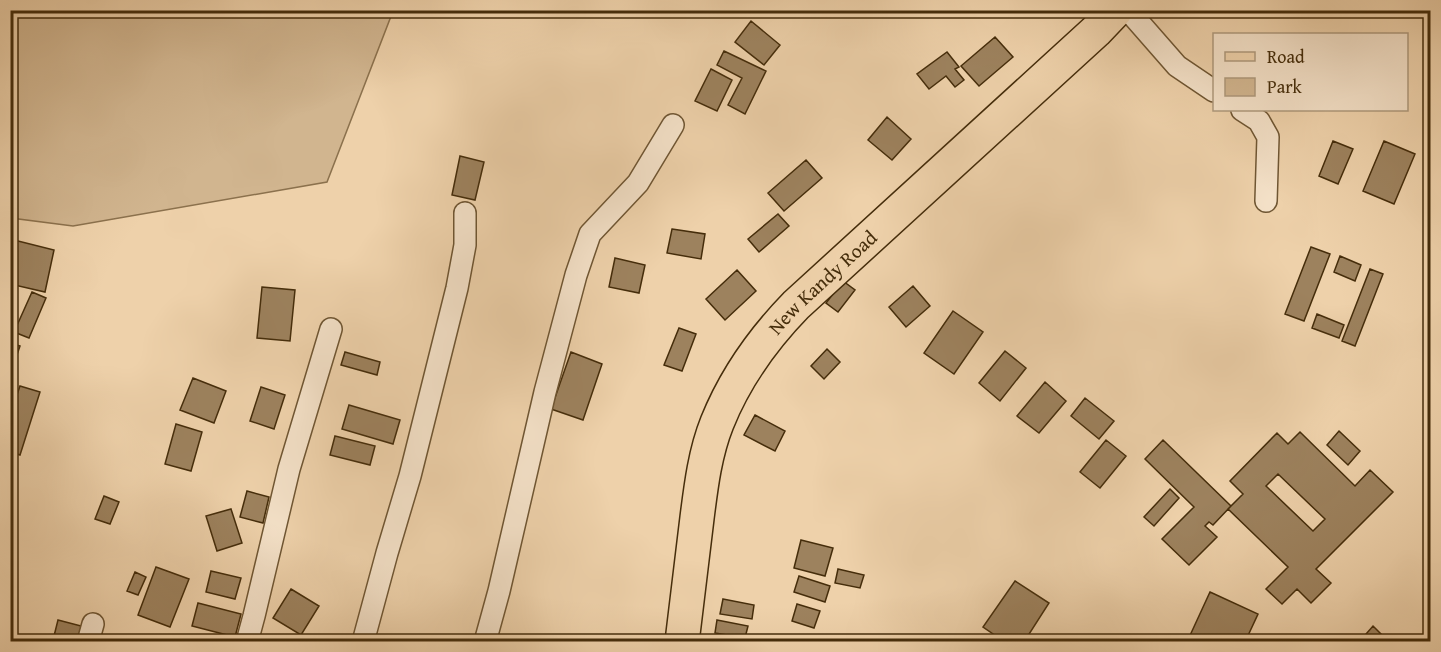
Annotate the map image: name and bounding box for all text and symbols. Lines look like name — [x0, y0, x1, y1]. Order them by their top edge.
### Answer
legend — [1213, 33, 1408, 111]
text: Road — [1267, 43, 1305, 70]
text: Park — [1267, 73, 1303, 100]
street label: New Kandy Road — [761, 223, 883, 340]

